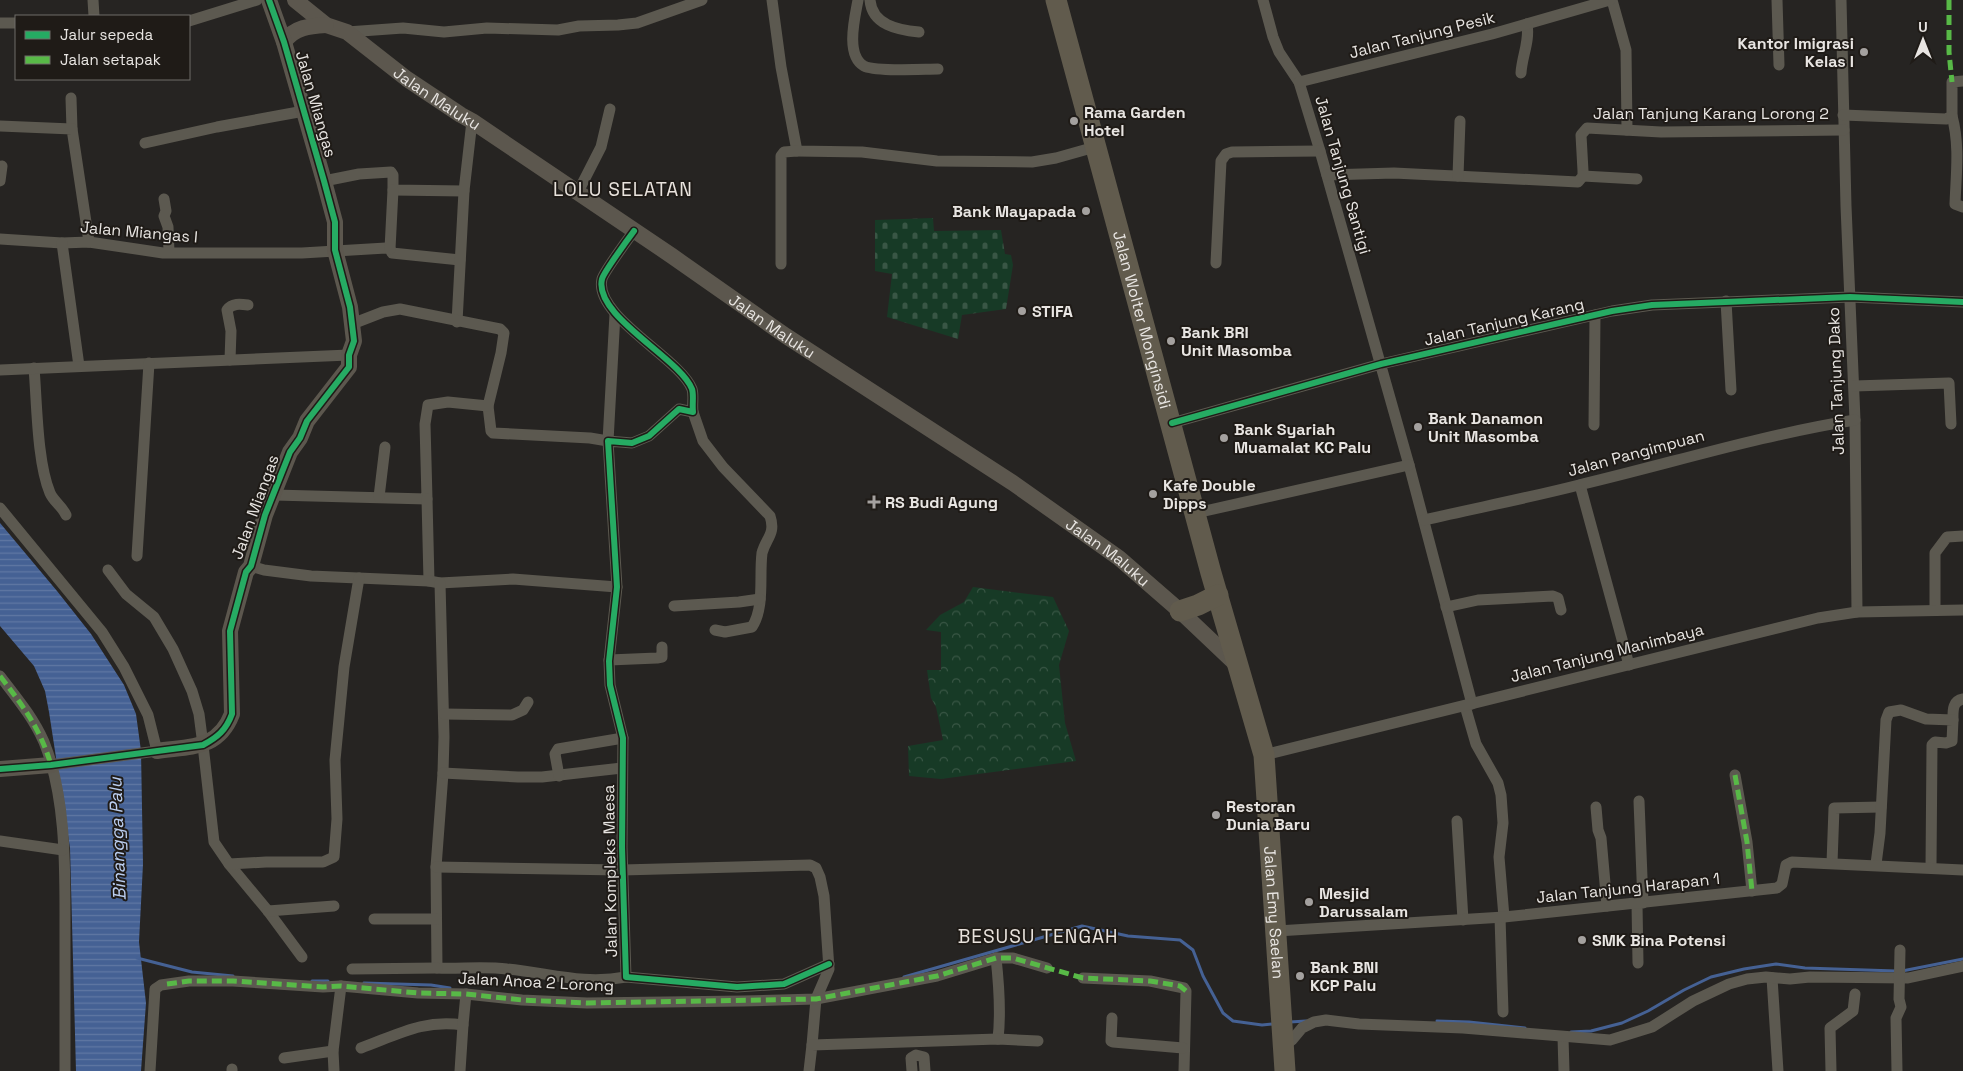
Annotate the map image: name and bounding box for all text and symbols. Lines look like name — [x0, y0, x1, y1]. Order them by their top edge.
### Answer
street label: Jalan Tanjung Pesik — [1347, 7, 1498, 63]
legend — [15, 15, 190, 80]
north arrow — [1898, 15, 1948, 65]
text: U — [1918, 18, 1928, 36]
text: Jalur sepeda — [60, 25, 154, 44]
place label: Kantor Imigrasi Kelas I — [1738, 33, 1854, 72]
marker: Kantor Imigrasi Kelas I — [1858, 46, 1870, 58]
street label: Jalan Miangas — [291, 48, 341, 160]
text: Jalan setapak — [60, 50, 161, 69]
street label: Jalan Maluku — [389, 62, 485, 135]
street label: Jalan Tanjung Santigi — [1310, 93, 1376, 257]
place label: Rama Garden Hotel — [1084, 102, 1186, 141]
street label: Jalan Tanjung Karang Lorong 2 — [1593, 103, 1829, 124]
marker: Rama Garden Hotel — [1068, 115, 1080, 127]
district label: LOLU SELATAN — [553, 177, 693, 202]
place label: Bank Mayapada — [952, 201, 1076, 222]
marker: Bank Mayapada — [1080, 205, 1092, 217]
street label: Jalan Miangas I — [79, 216, 199, 248]
street label: Jalan Wolter Monginsidi — [1108, 228, 1177, 411]
street label: Jalan Maluku — [725, 289, 819, 363]
street label: Jalan Tanjung Karang — [1422, 293, 1586, 351]
place label: STIFA — [1032, 301, 1073, 322]
marker: STIFA — [1016, 305, 1028, 317]
street label: Jalan Tanjung Dako — [1823, 307, 1849, 455]
place label: Bank BRI Unit Masomba — [1181, 322, 1292, 361]
marker: Bank BRI Unit Masomba — [1165, 335, 1177, 347]
place label: Bank Danamon Unit Masomba — [1428, 408, 1543, 447]
place label: Bank Syariah Muamalat KC Palu — [1234, 419, 1371, 458]
marker: Bank Danamon Unit Masomba — [1412, 421, 1424, 433]
street label: Jalan Pangimpuan — [1565, 425, 1707, 481]
marker: Bank Syariah Muamalat KC Palu — [1218, 432, 1230, 444]
street label: Jalan Miangas — [226, 452, 284, 562]
place label: Kafe Double Dipps — [1163, 475, 1256, 514]
marker: Kafe Double Dipps — [1147, 488, 1159, 500]
place label: RS Budi Agung — [885, 492, 998, 513]
marker: RS Budi Agung — [867, 495, 881, 509]
street label: Jalan Maluku — [1062, 513, 1154, 591]
street label: Jalan Tanjung Manimbaya — [1508, 619, 1706, 687]
water label: Binangga Palu — [103, 776, 131, 901]
street label: Jalan Kompleks Maesa — [598, 784, 622, 958]
place label: Restoran Dunia Baru — [1226, 796, 1310, 835]
marker: Restoran Dunia Baru — [1210, 809, 1222, 821]
street label: Jalan Emy Saelan — [1260, 845, 1289, 980]
street label: Jalan Tanjung Harapan 1 — [1535, 868, 1721, 908]
place label: Mesjid Darussalam — [1319, 883, 1408, 922]
marker: Mesjid Darussalam — [1303, 896, 1315, 908]
district label: BESUSU TENGAH — [958, 924, 1118, 949]
place label: SMK Bina Potensi — [1592, 930, 1726, 951]
marker: SMK Bina Potensi — [1576, 934, 1588, 946]
place label: Bank BNI KCP Palu — [1310, 957, 1378, 996]
street label: Jalan Anoa 2 Lorong — [457, 967, 615, 997]
marker: Bank BNI KCP Palu — [1294, 970, 1306, 982]

